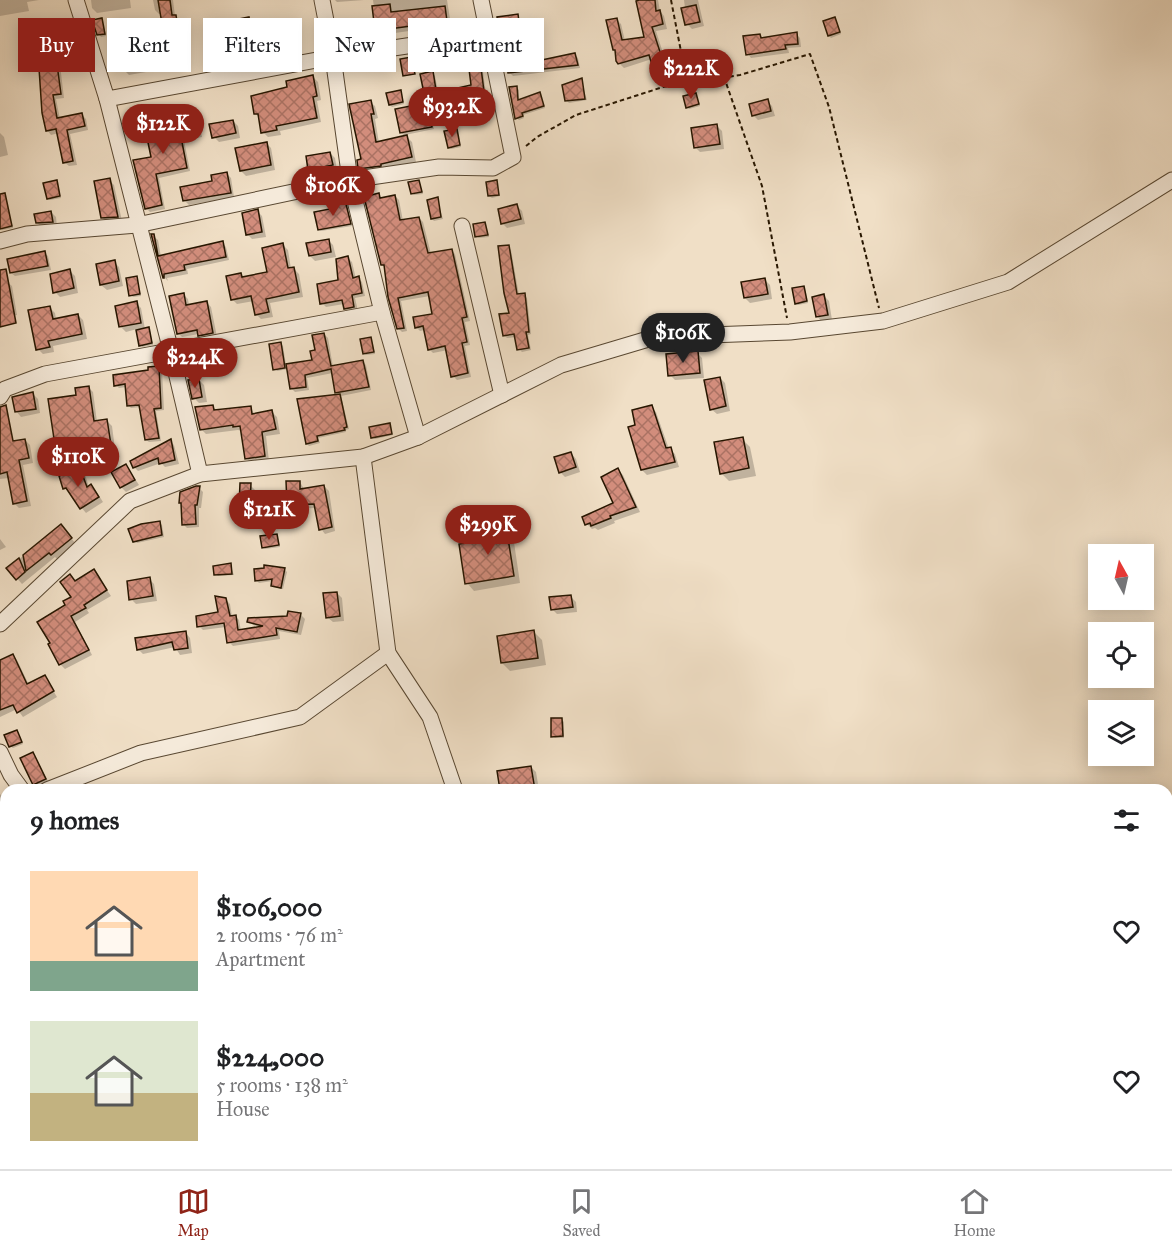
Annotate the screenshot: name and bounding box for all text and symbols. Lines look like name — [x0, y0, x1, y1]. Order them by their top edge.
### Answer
chip: Buy — [18, 18, 95, 72]
chip: Rent — [107, 18, 191, 72]
chip: Filters — [203, 18, 302, 72]
chip: New — [314, 18, 396, 72]
chip: Apartment — [408, 18, 544, 72]
pin: $222K — [649, 49, 733, 100]
text: $222K — [663, 56, 719, 80]
pin: $93.2K — [403, 87, 501, 138]
text: $93.2K — [423, 94, 481, 118]
pin: $122K — [121, 104, 205, 155]
text: $122K — [136, 111, 190, 135]
pin: $106K — [291, 166, 375, 217]
text: $106K — [305, 173, 361, 197]
pin: $106K — [641, 313, 725, 364]
text: $106K — [655, 320, 711, 344]
pin: $224K — [153, 338, 237, 389]
text: $224K — [167, 345, 224, 369]
pin: $110K — [36, 437, 120, 488]
text: $110K — [51, 444, 105, 468]
pin: $121K — [227, 490, 311, 541]
text: $121K — [243, 497, 295, 521]
pin: $299K — [446, 505, 530, 556]
text: $299K — [459, 512, 517, 536]
north arrow — [1088, 544, 1154, 610]
map controls — [1088, 544, 1154, 766]
button: locate — [1088, 622, 1154, 688]
button: layers — [1088, 700, 1154, 766]
text: 9 homes — [30, 804, 119, 836]
icon: filters — [1110, 804, 1143, 837]
text: $106,000 — [216, 891, 322, 923]
icon: home — [78, 895, 150, 967]
icon: heart — [1110, 915, 1143, 948]
text: 2 rooms · 76 m² — [216, 923, 343, 947]
text: Apartment — [216, 947, 305, 971]
text: $224,000 — [216, 1041, 324, 1073]
icon: home — [78, 1045, 150, 1117]
icon: heart — [1110, 1065, 1143, 1098]
text: 5 rooms · 138 m² — [216, 1073, 348, 1097]
text: House — [216, 1097, 270, 1121]
tab: Map — [177, 1185, 210, 1240]
tab: Saved — [563, 1185, 601, 1240]
tab: Home — [954, 1185, 995, 1240]

